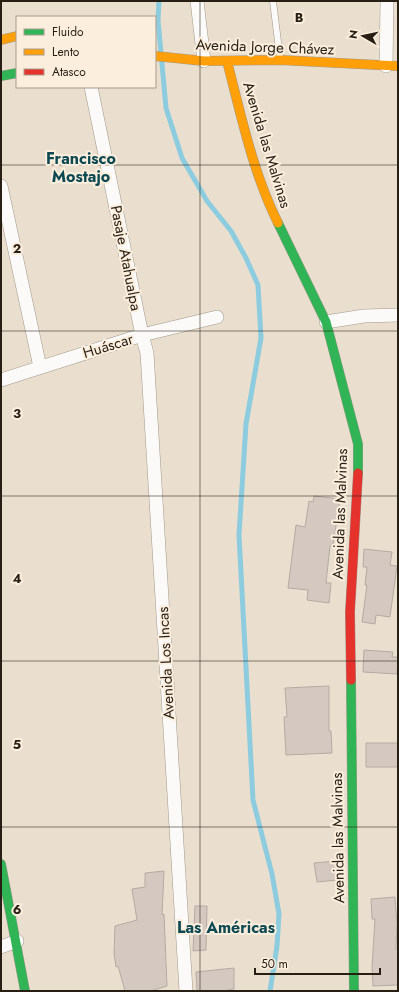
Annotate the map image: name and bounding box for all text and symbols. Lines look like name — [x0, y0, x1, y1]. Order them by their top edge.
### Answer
text: B — [295, 8, 304, 27]
legend — [16, 16, 156, 88]
north arrow — [343, 16, 383, 56]
text: Fluido — [52, 23, 84, 41]
text: N — [345, 29, 362, 40]
street label: Avenida Jorge Chávez — [195, 34, 335, 60]
text: Lento — [52, 43, 80, 61]
text: Atasco — [52, 63, 86, 81]
street label: Avenida las Malvinas — [237, 79, 297, 211]
district label: Francisco Mostajo — [46, 147, 116, 188]
street label: Pasaje Atahualpa — [105, 203, 147, 313]
text: 2 — [13, 239, 21, 258]
street label: Huáscar — [80, 328, 137, 364]
text: 3 — [13, 404, 21, 423]
street label: Avenida las Malvinas — [327, 448, 353, 580]
text: 4 — [12, 569, 22, 588]
street label: Avenida Los Incas — [152, 606, 180, 720]
text: 5 — [13, 735, 21, 754]
street label: Avenida las Malvinas — [326, 772, 350, 904]
text: 6 — [13, 900, 22, 919]
district label: Las Américas — [177, 916, 275, 939]
scale bar — [255, 950, 380, 976]
text: 50 m — [261, 955, 288, 973]

